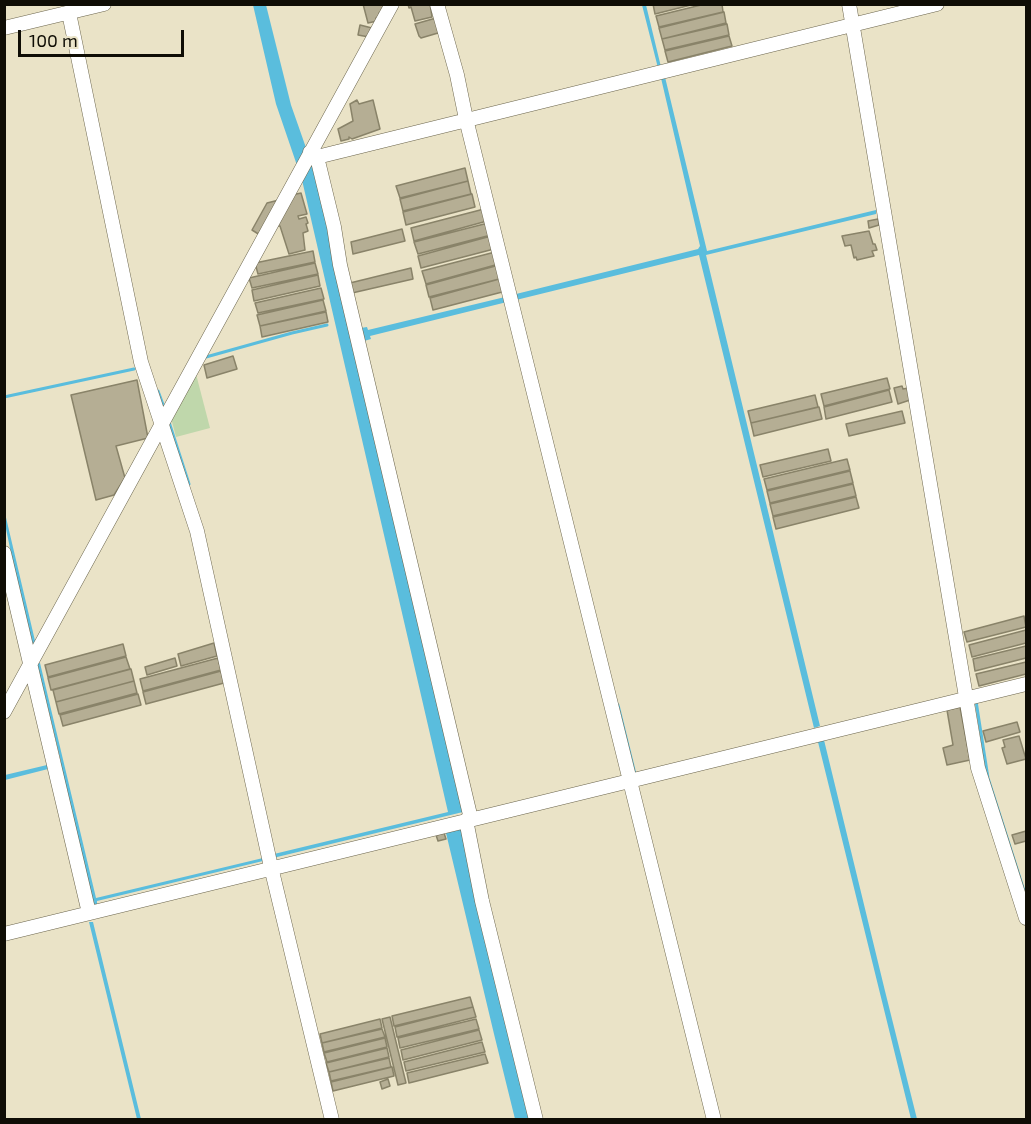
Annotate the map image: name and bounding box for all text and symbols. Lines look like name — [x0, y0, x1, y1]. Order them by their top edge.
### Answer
scale bar — [21, 18, 188, 56]
text: 100 m — [29, 29, 78, 51]

